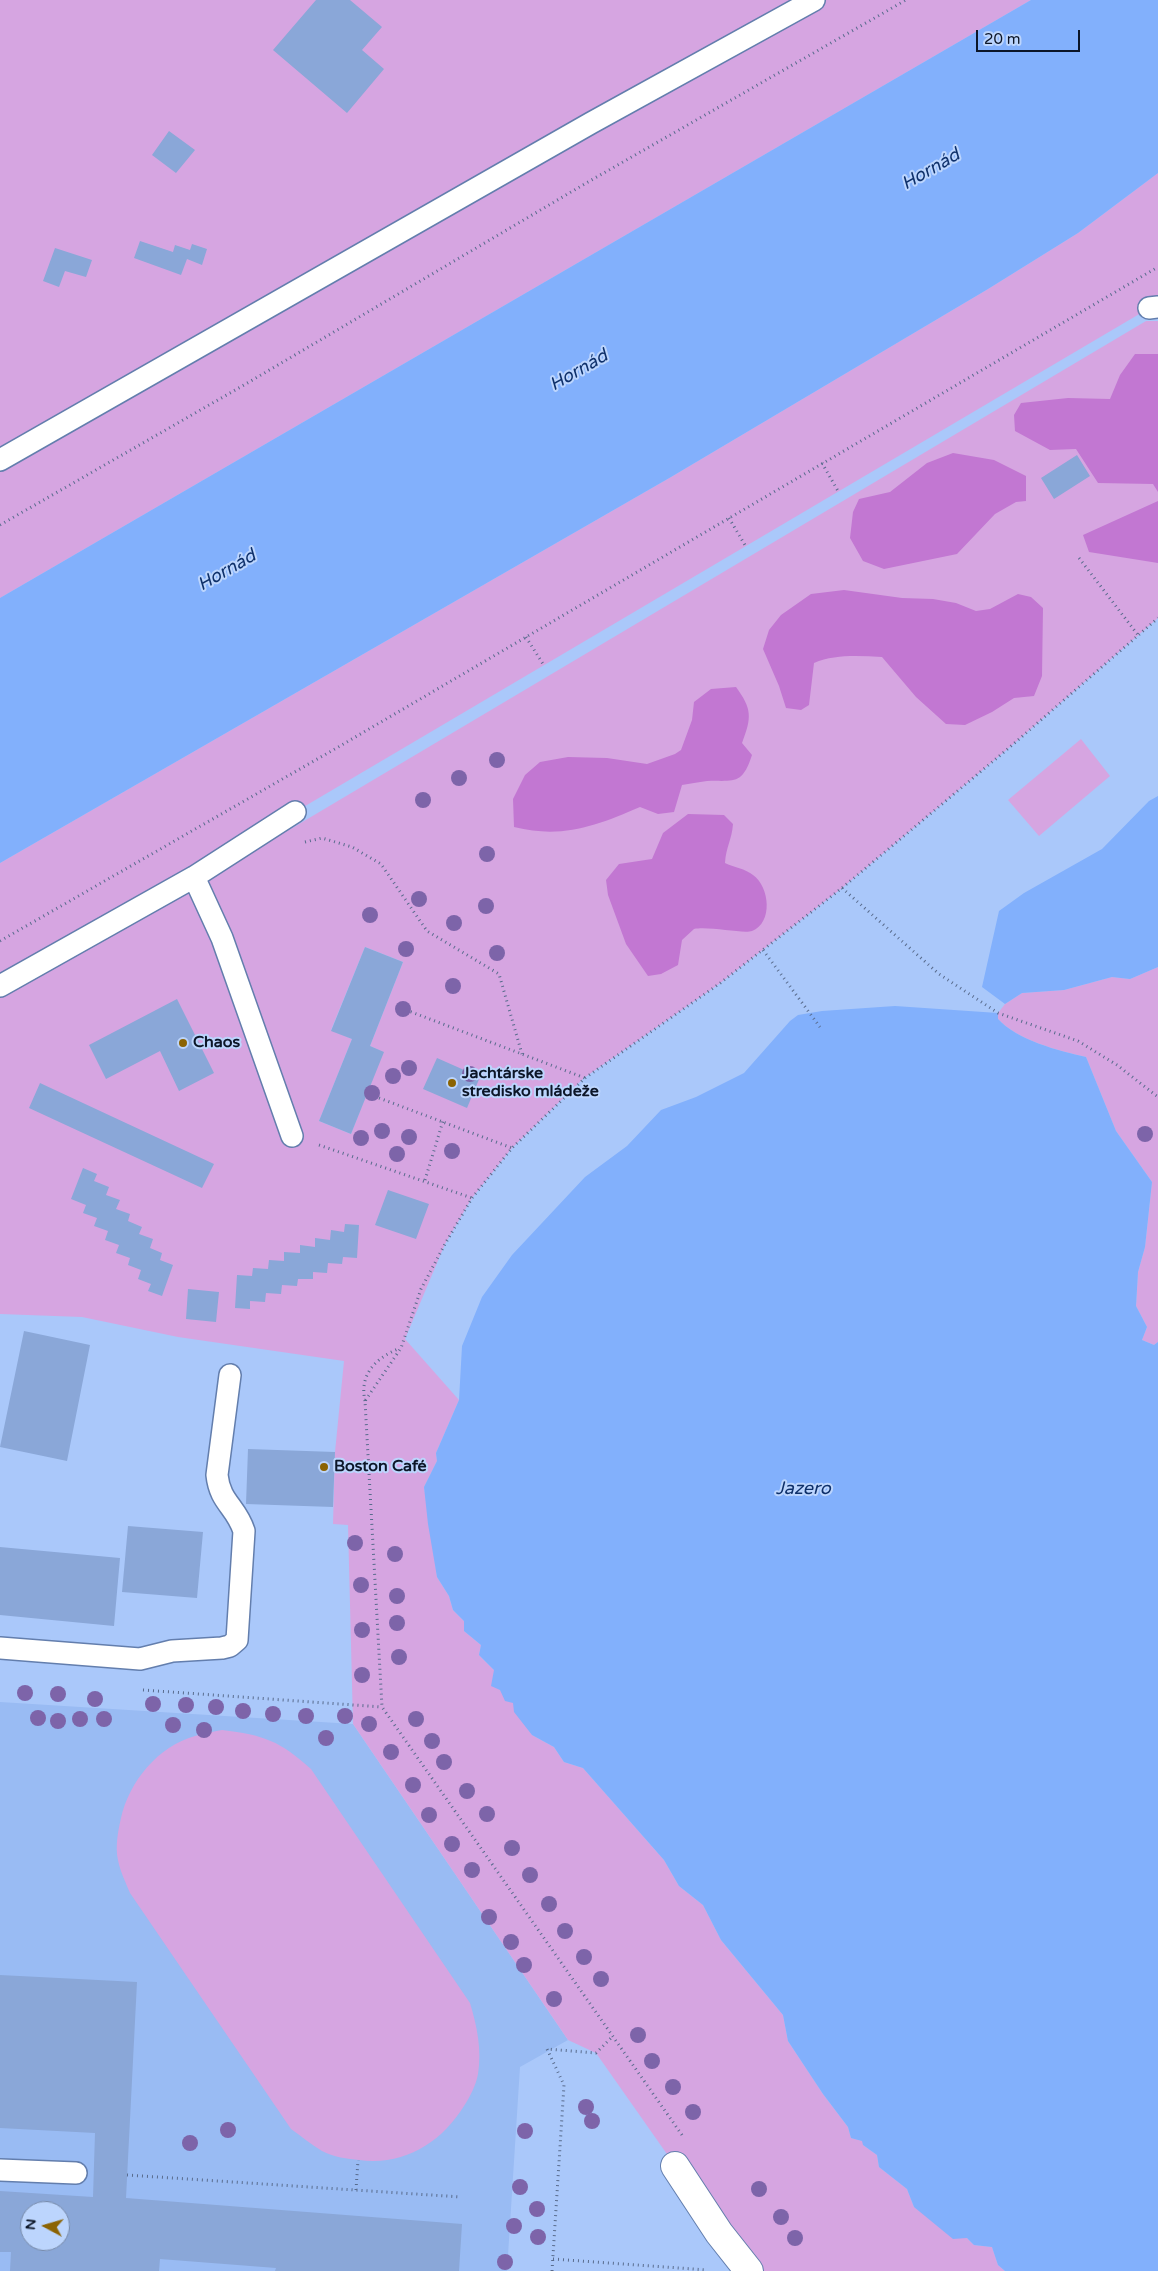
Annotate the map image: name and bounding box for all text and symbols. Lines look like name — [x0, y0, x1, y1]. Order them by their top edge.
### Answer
scale bar — [978, 20, 1082, 52]
text: 20 m — [984, 30, 1021, 48]
water label: Hornád — [898, 145, 964, 195]
water label: Hornád — [546, 346, 612, 396]
water label: Hornád — [194, 546, 260, 596]
place label: Chaos — [193, 1033, 240, 1053]
marker: Chaos — [177, 1037, 189, 1049]
place label: Jachtárske stredisko mládeže — [462, 1064, 599, 1102]
marker: Jachtárske stredisko mládeže — [446, 1077, 458, 1089]
place label: Boston Café — [334, 1457, 427, 1477]
marker: Boston Café — [318, 1461, 330, 1473]
water label: Jazero — [775, 1478, 831, 1500]
north arrow — [20, 2201, 70, 2251]
text: N — [22, 2218, 40, 2231]

